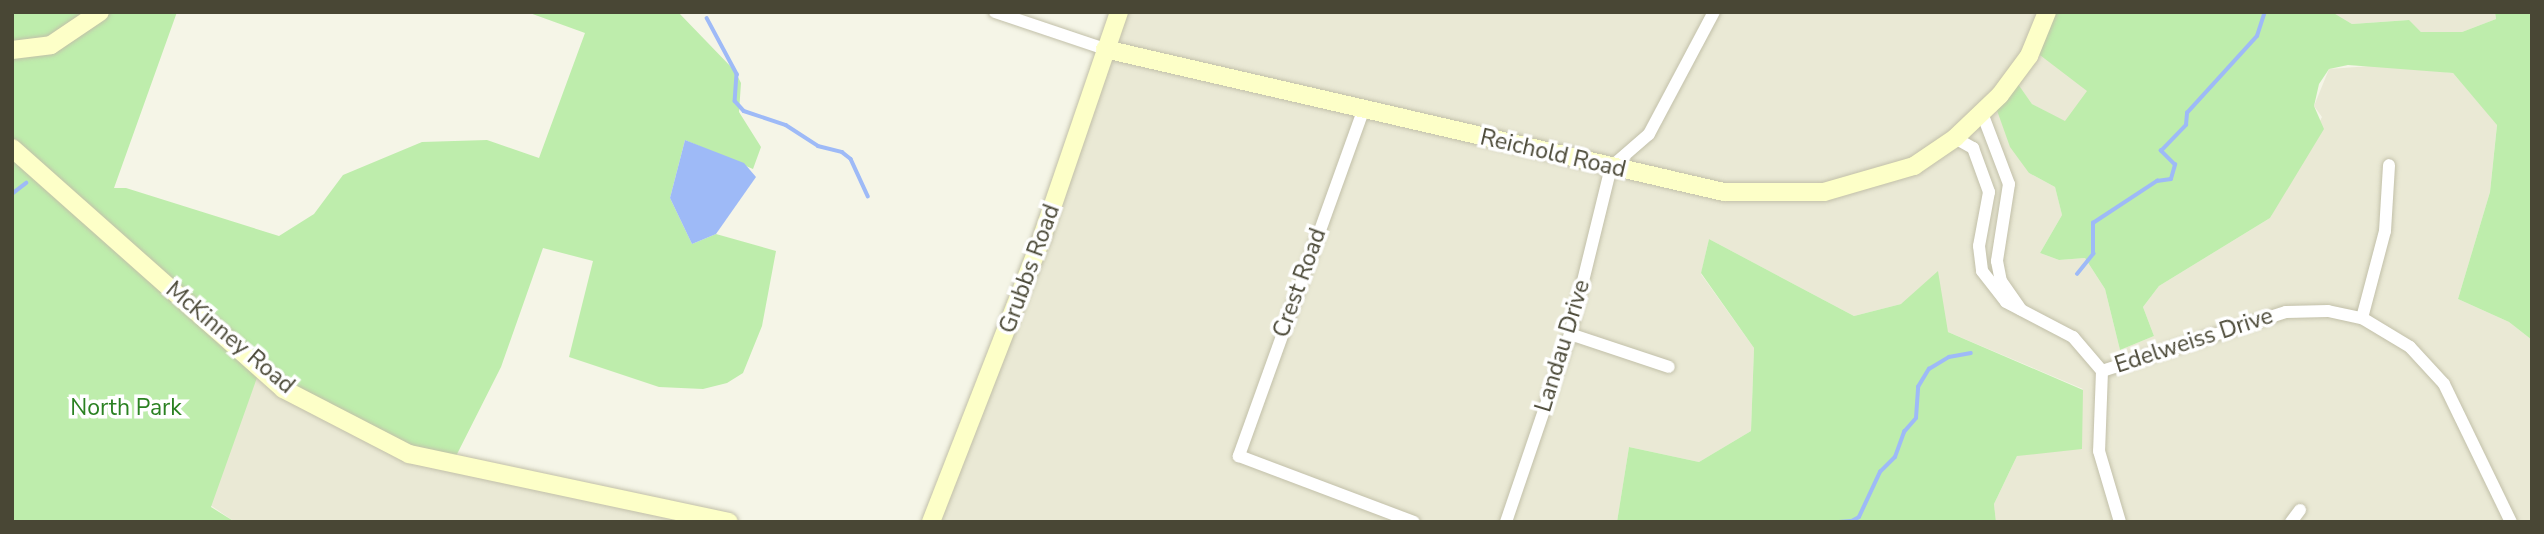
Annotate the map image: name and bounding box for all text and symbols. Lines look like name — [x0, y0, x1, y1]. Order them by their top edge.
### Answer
street label: Reichold Road — [1477, 124, 1629, 184]
street label: Grubbs Road — [994, 201, 1066, 337]
street label: Crest Road — [1267, 225, 1333, 341]
street label: McKinney Road — [160, 276, 300, 400]
street label: Landau Drive — [1530, 277, 1596, 415]
street label: Edelweiss Drive — [2111, 302, 2277, 380]
park label: North Park — [70, 394, 182, 422]

